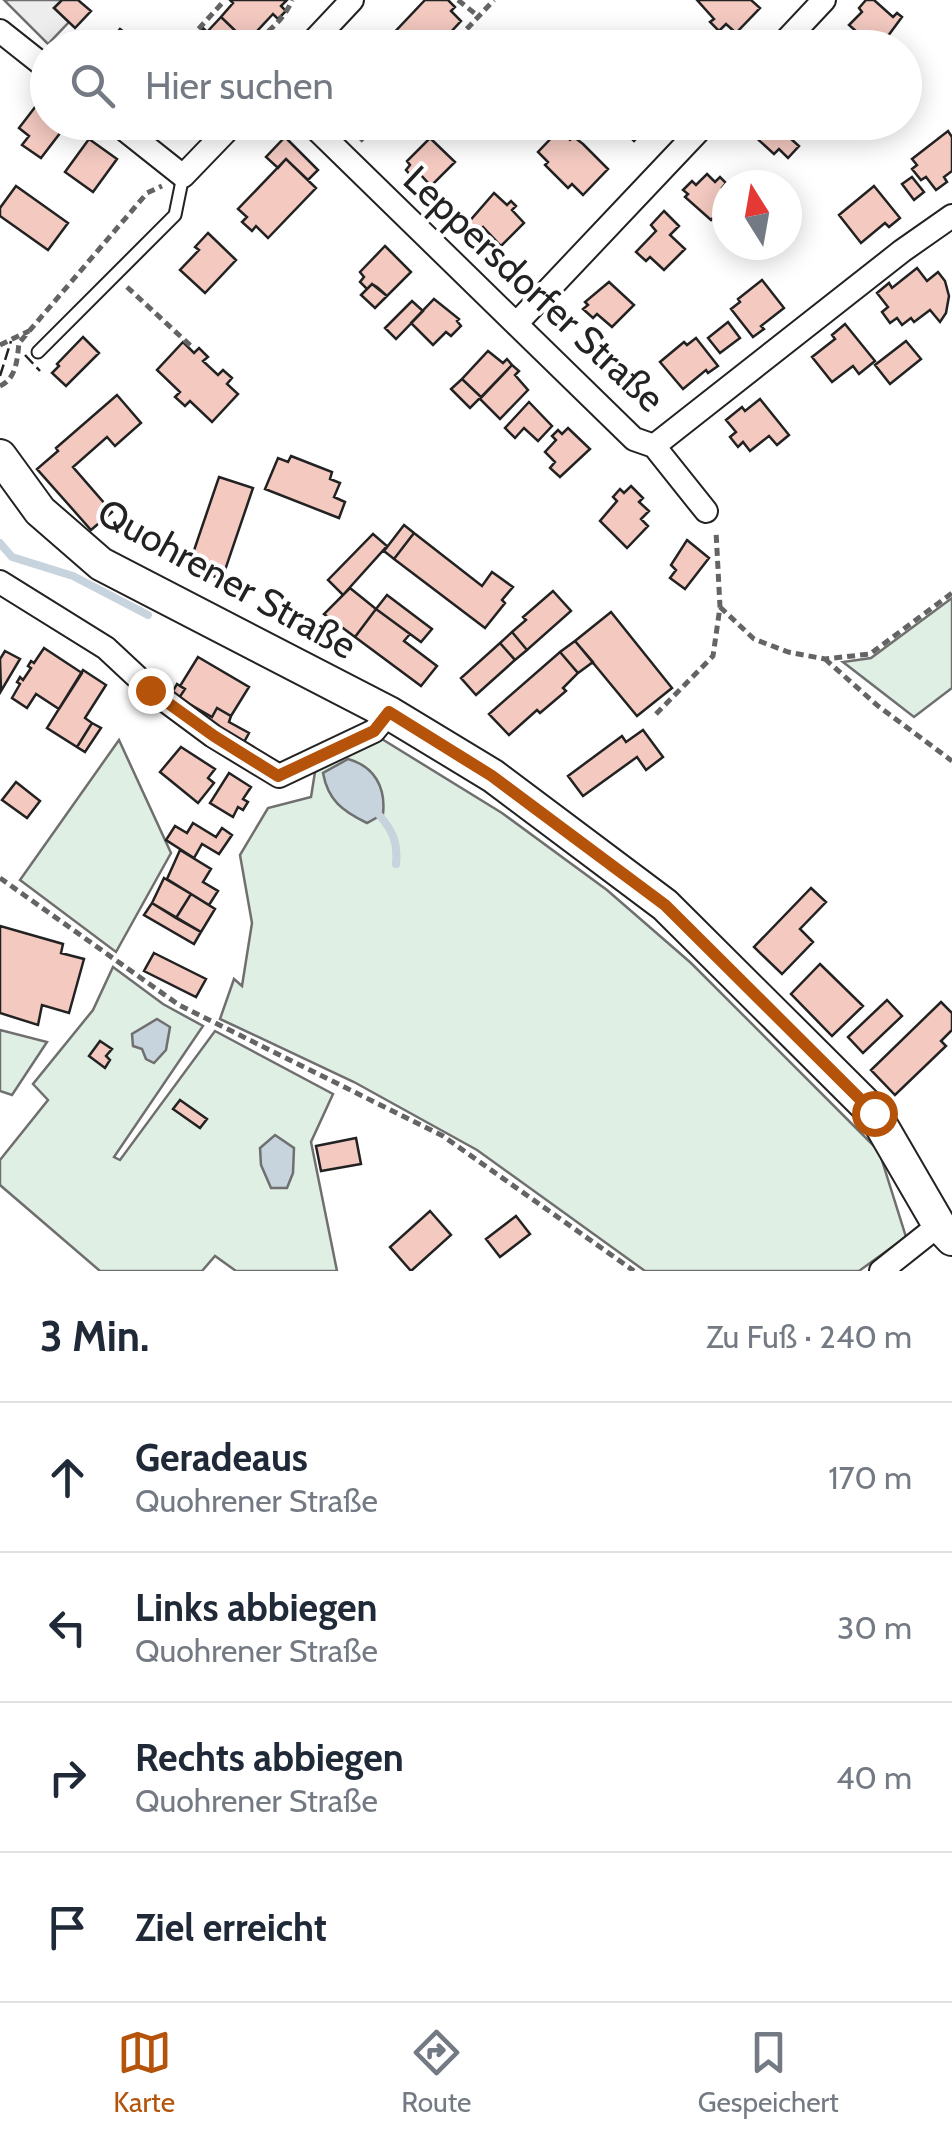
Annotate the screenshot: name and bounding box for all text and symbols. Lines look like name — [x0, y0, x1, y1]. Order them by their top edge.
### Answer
search box — [30, 30, 922, 140]
icon: search — [65, 58, 120, 113]
text: Hier suchen — [145, 62, 334, 109]
street label: Leppersdorfer Straße — [394, 156, 675, 422]
north arrow — [712, 170, 802, 260]
street label: Quohrener Straße — [90, 488, 365, 669]
route end — [128, 668, 174, 714]
route start — [852, 1091, 898, 1137]
text: 3 Min. — [40, 1310, 149, 1362]
text: Zu Fuß · 240 m — [706, 1317, 912, 1356]
text: Geradeaus — [135, 1434, 308, 1481]
icon: ahead — [40, 1450, 95, 1505]
text: 170 m — [828, 1458, 912, 1497]
text: Quohrener Straße — [135, 1481, 378, 1520]
text: Links abbiegen — [135, 1584, 378, 1631]
icon: left — [40, 1600, 95, 1655]
text: 30 m — [837, 1608, 912, 1647]
text: Quohrener Straße — [135, 1631, 378, 1670]
text: Rechts abbiegen — [135, 1734, 404, 1781]
icon: right — [40, 1750, 95, 1805]
text: 40 m — [836, 1758, 912, 1797]
text: Quohrener Straße — [135, 1781, 378, 1820]
icon: arrive — [40, 1900, 95, 1955]
text: Ziel erreicht — [135, 1904, 327, 1951]
tab: Karte — [113, 2025, 175, 2119]
tab: Route — [401, 2025, 471, 2119]
tab: Gespeichert — [698, 2025, 839, 2119]

